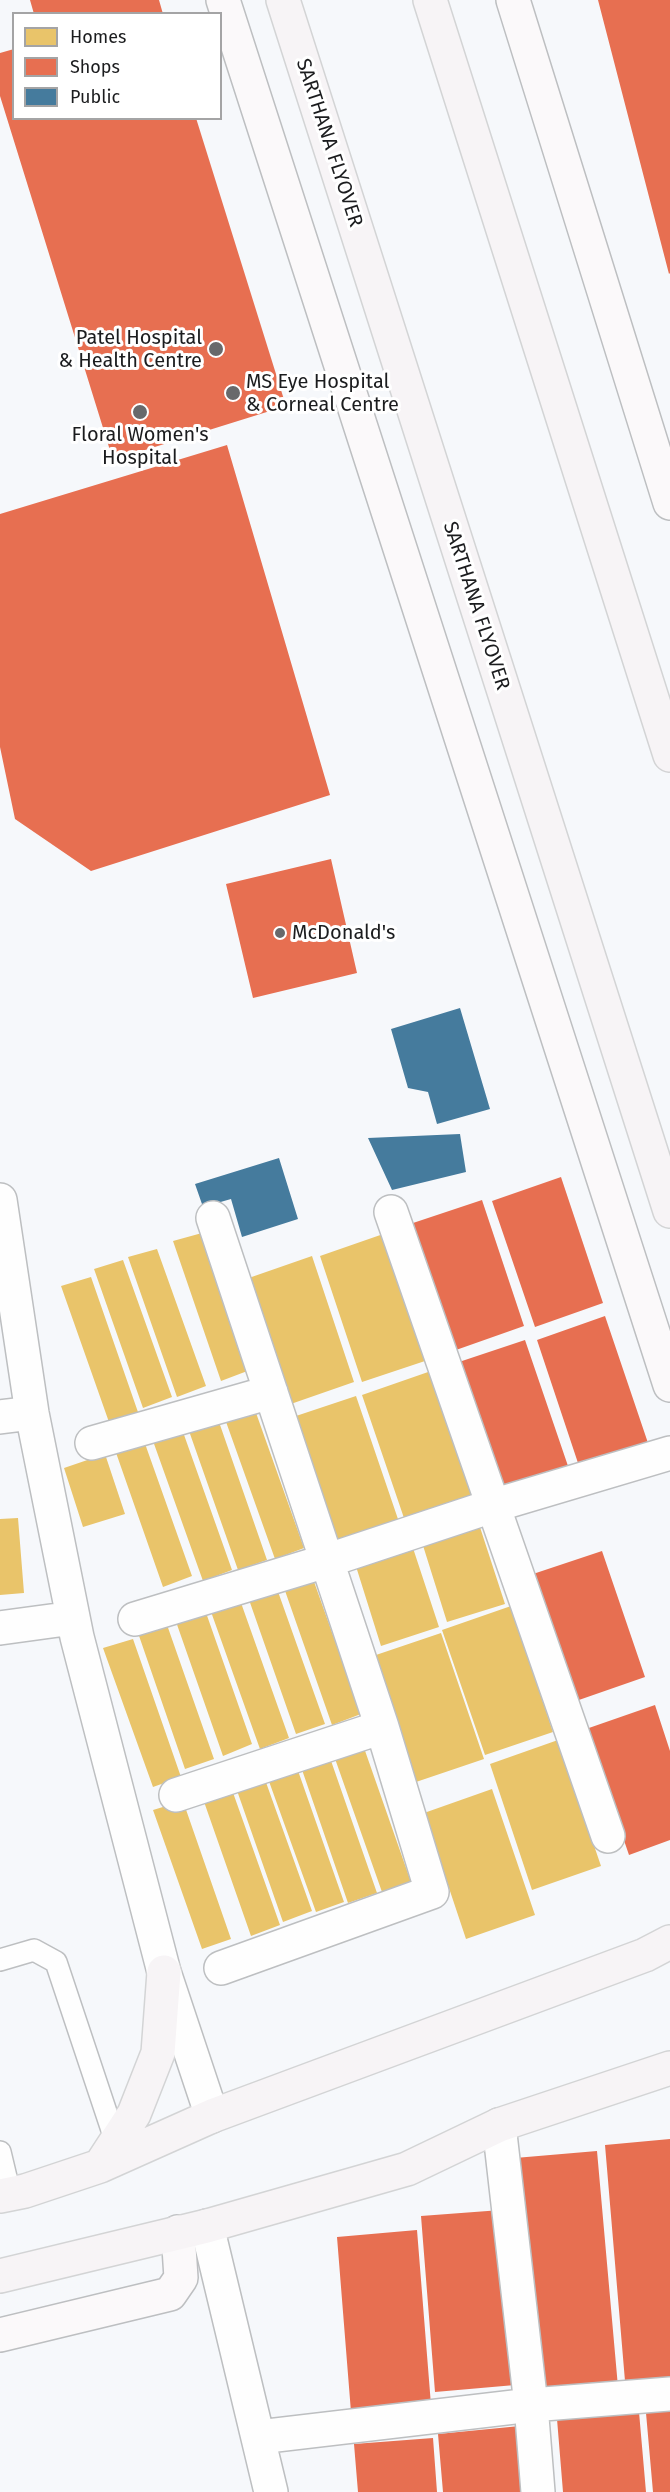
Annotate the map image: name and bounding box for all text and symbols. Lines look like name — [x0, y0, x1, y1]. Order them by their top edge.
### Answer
legend — [12, 12, 222, 120]
text: Homes — [70, 26, 126, 48]
text: Shops — [70, 56, 120, 78]
street label: SARTHANA FLYOVER — [290, 56, 368, 230]
text: Public — [70, 86, 120, 108]
place label: Patel Hospital & Health Centre — [58, 326, 202, 373]
marker: Patel Hospital & Health Centre — [207, 340, 225, 358]
place label: MS Eye Hospital & Corneal Centre — [246, 370, 399, 417]
marker: MS Eye Hospital & Corneal Centre — [224, 384, 242, 402]
marker: Floral Women's Hospital — [131, 403, 149, 421]
place label: Floral Women's Hospital — [72, 423, 208, 470]
street label: SARTHANA FLYOVER — [437, 519, 515, 693]
place label: McDonald's — [292, 921, 395, 945]
marker: McDonald's — [273, 926, 287, 940]

